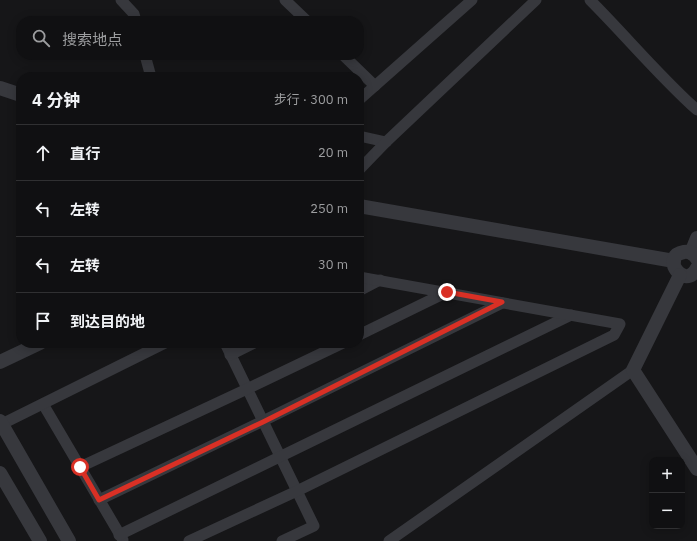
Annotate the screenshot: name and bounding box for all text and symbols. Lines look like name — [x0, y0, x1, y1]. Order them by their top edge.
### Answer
search box — [16, 16, 364, 60]
icon: search — [30, 27, 52, 49]
text: 搜索地点 — [62, 30, 122, 49]
text: 4 分钟 — [32, 89, 80, 111]
text: 步行 · 300 m — [274, 91, 348, 108]
icon: ahead — [32, 142, 54, 164]
text: 直行 — [70, 144, 100, 163]
text: 20 m — [318, 144, 348, 161]
icon: left — [32, 198, 54, 220]
text: 左转 — [70, 200, 100, 219]
text: 250 m — [310, 200, 348, 217]
icon: left — [32, 254, 54, 276]
text: 左转 — [70, 256, 100, 275]
text: 30 m — [318, 256, 348, 273]
route end — [438, 283, 456, 301]
icon: arrive — [32, 310, 54, 332]
text: 到达目的地 — [70, 312, 145, 331]
map controls — [649, 457, 685, 529]
button: + — [649, 457, 685, 493]
route start — [71, 458, 89, 476]
button: − — [649, 493, 685, 529]

